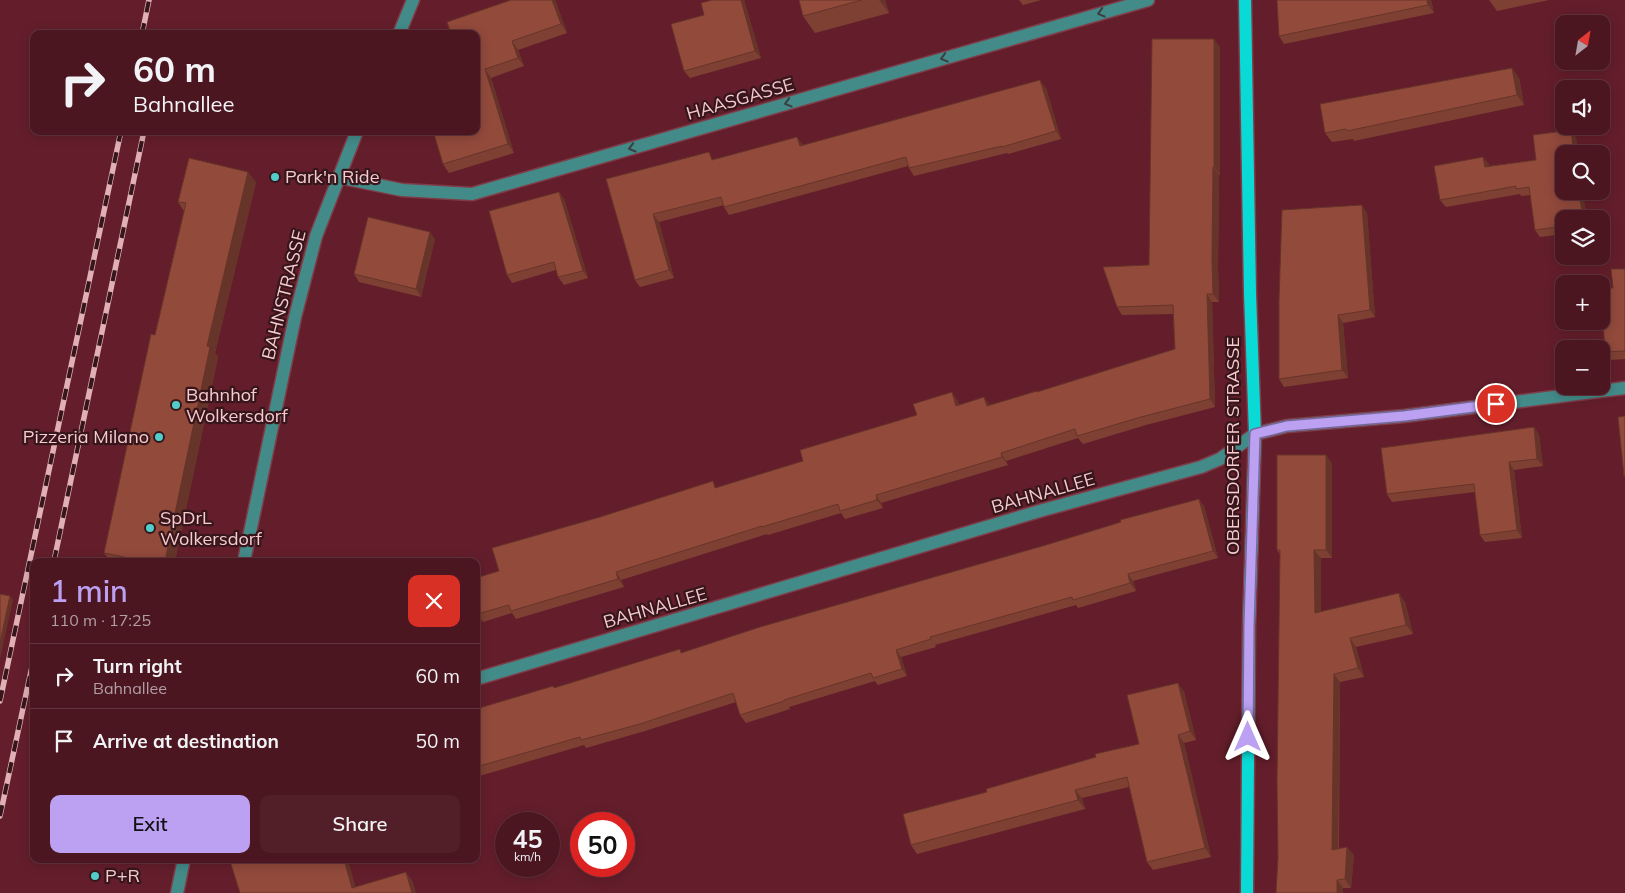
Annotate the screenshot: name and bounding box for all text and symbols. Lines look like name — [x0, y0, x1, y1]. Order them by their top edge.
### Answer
one-way arrow — [1097, 8, 1105, 18]
north arrow — [1555, 15, 1610, 70]
map controls — [1555, 15, 1610, 395]
text: 60 m — [133, 47, 216, 91]
icon: right — [50, 50, 115, 115]
one-way arrow — [941, 53, 949, 63]
street label: HAASGASSE — [684, 72, 796, 125]
button: sound — [1555, 80, 1610, 135]
text: Bahnallee — [133, 90, 235, 118]
one-way arrow — [785, 98, 793, 108]
one-way arrow — [628, 142, 637, 153]
button: search — [1555, 145, 1610, 200]
place label: Park'n Ride — [285, 165, 379, 188]
marker: Park'n Ride — [269, 171, 281, 183]
button: layers — [1555, 210, 1610, 265]
street label: BAHNSTRASSE — [256, 228, 311, 362]
button: + — [1555, 275, 1610, 330]
street label: OBERSDORFER STRASSE — [1221, 337, 1244, 555]
button: − — [1555, 340, 1610, 395]
place label: Bahnhof Wolkersdorf — [186, 383, 289, 427]
pin — [1475, 383, 1517, 425]
icon: arrive — [1482, 390, 1510, 418]
marker: Bahnhof Wolkersdorf — [170, 399, 182, 411]
place label: Pizzeria Milano — [23, 425, 149, 448]
marker: Pizzeria Milano — [153, 431, 165, 443]
street label: BAHNALLEE — [988, 467, 1097, 518]
place label: SpDrL Wolkersdorf — [160, 506, 263, 550]
marker: SpDrL Wolkersdorf — [144, 522, 156, 534]
text: 1 min — [50, 572, 128, 610]
button: close — [408, 575, 460, 627]
street label: BAHNALLEE — [600, 582, 709, 633]
text: 110 m · 17:25 — [50, 610, 151, 630]
text: Turn right — [93, 654, 182, 678]
icon: right — [50, 662, 78, 690]
text: 60 m — [416, 664, 460, 688]
text: Bahnallee — [93, 678, 167, 698]
position arrow — [1221, 710, 1273, 762]
icon: arrive — [50, 727, 78, 755]
text: Arrive at destination — [93, 729, 279, 753]
text: 50 m — [416, 729, 460, 753]
button: Exit — [50, 795, 250, 853]
button: Share — [260, 795, 460, 853]
speed limit sign: 50 — [570, 812, 635, 877]
text: 45 — [512, 823, 543, 854]
text: km/h — [514, 849, 541, 864]
place label: P+R — [105, 864, 140, 887]
marker: P+R — [89, 870, 101, 882]

